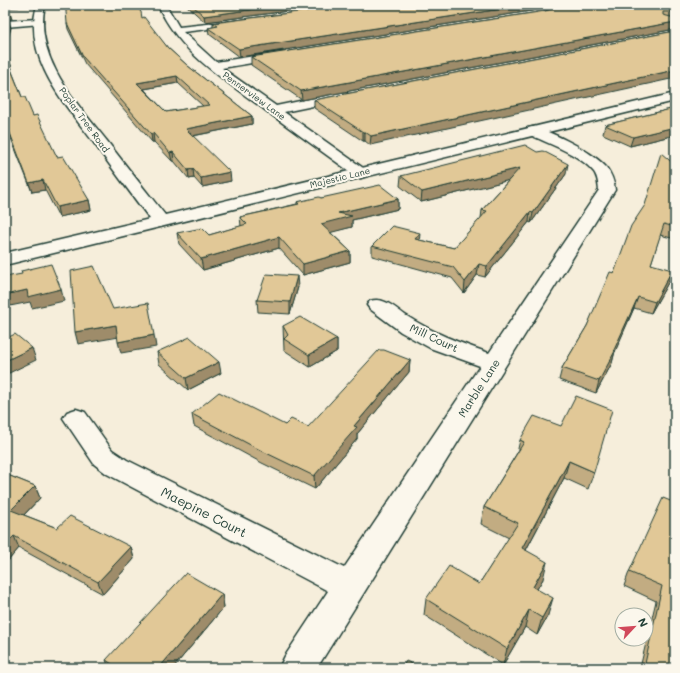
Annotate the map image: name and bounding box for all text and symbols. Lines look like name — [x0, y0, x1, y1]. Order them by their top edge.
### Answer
street label: Pennerview Lane — [221, 69, 288, 122]
street label: Poplar Tree Road — [57, 85, 112, 155]
street label: Majestic Lane — [309, 165, 371, 190]
street label: Mill Court — [408, 320, 461, 355]
street label: Marble Lane — [454, 355, 503, 420]
street label: Maepine Court — [158, 483, 250, 541]
north arrow — [614, 607, 654, 647]
text: N — [635, 615, 652, 629]

